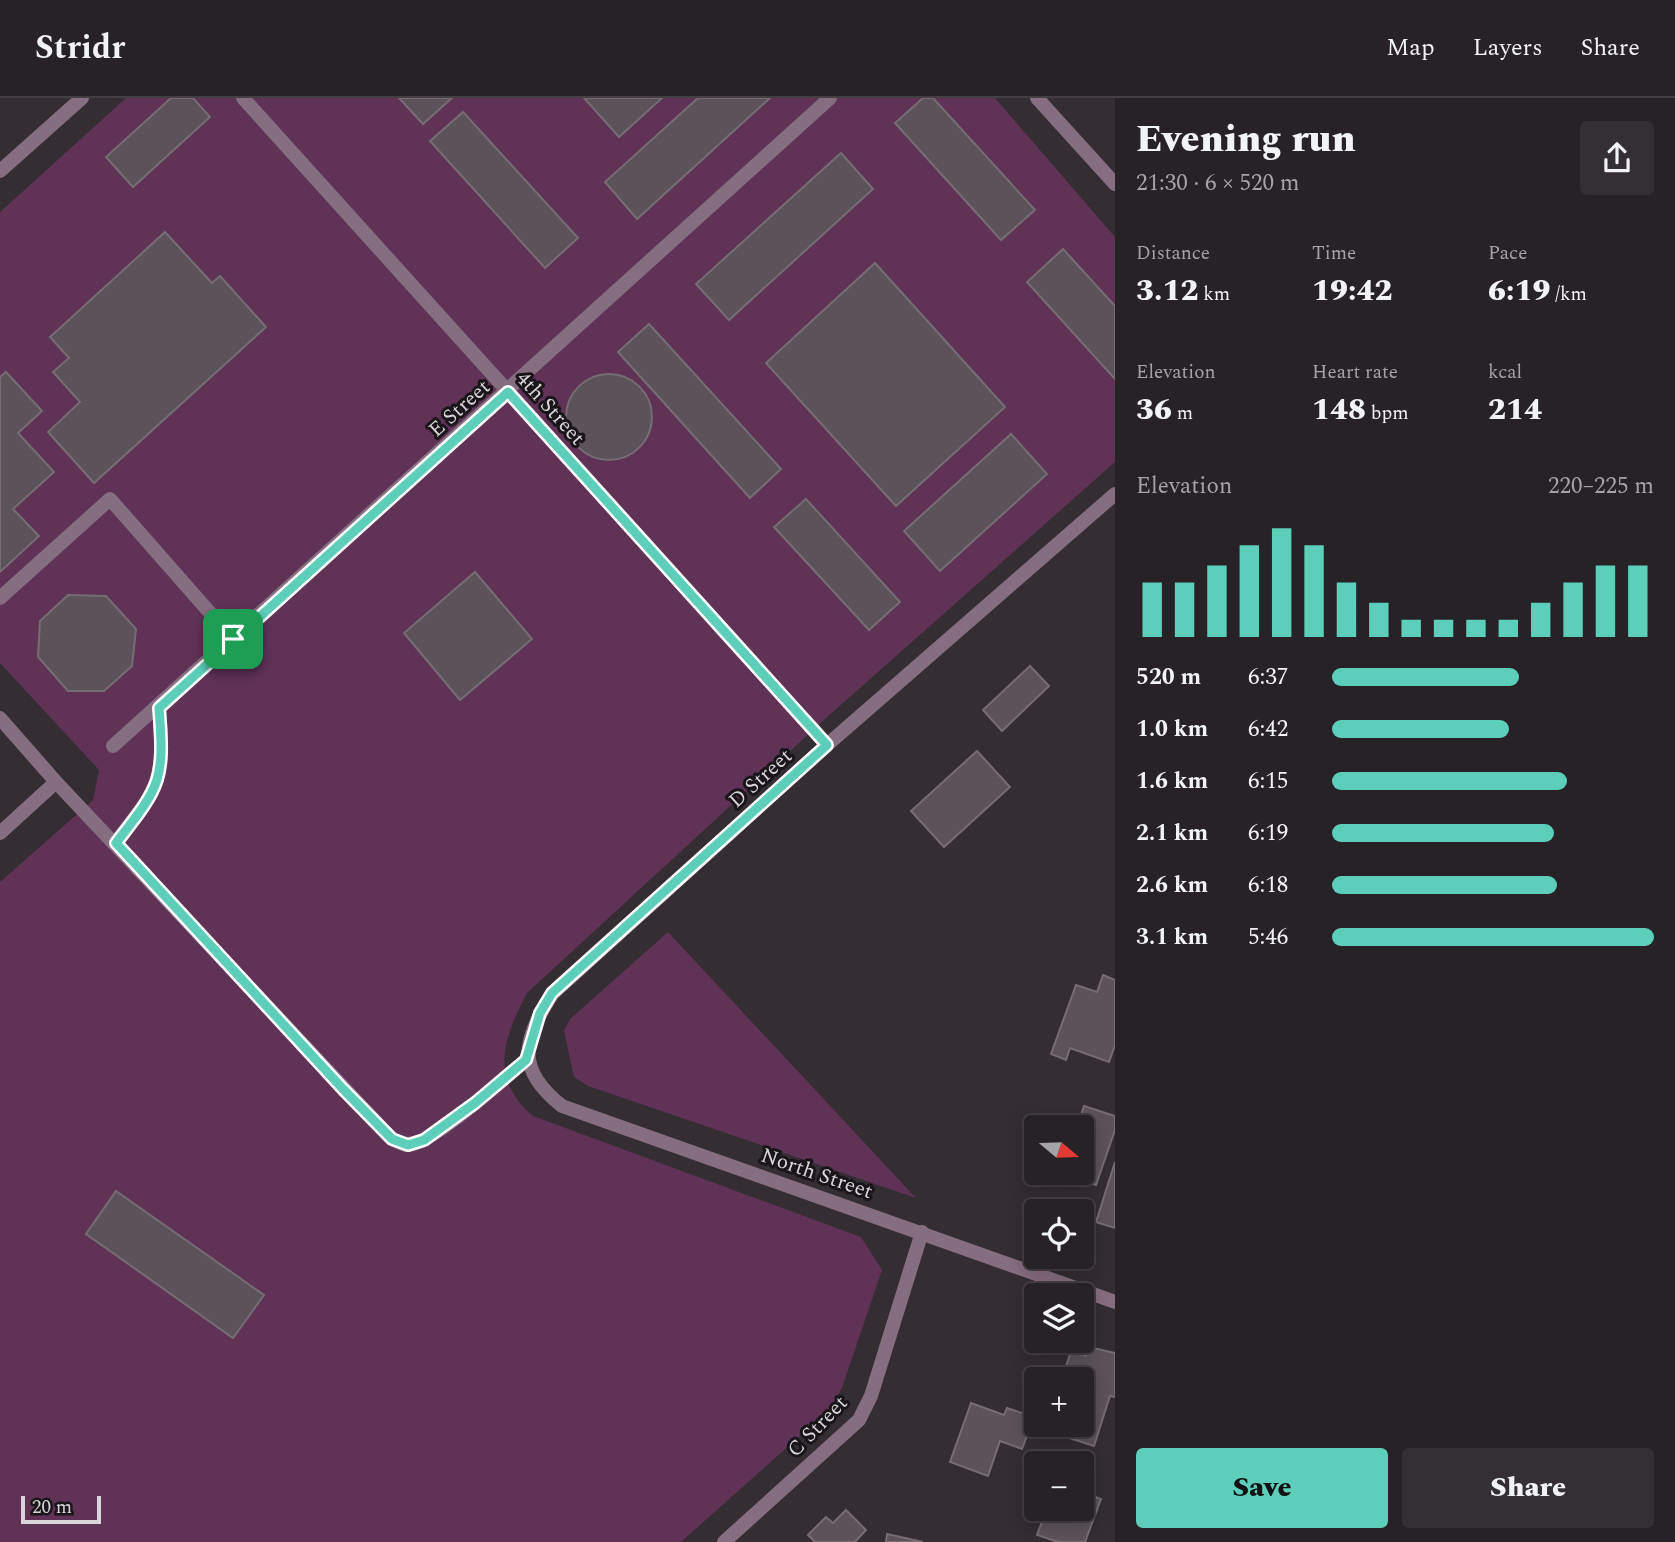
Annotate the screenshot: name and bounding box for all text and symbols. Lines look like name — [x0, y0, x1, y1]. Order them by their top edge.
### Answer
text: Stridr — [35, 23, 125, 73]
text: Map — [1386, 30, 1435, 66]
text: Layers — [1473, 30, 1543, 66]
text: Share — [1581, 30, 1640, 66]
text: Evening run — [1136, 111, 1356, 169]
button: share — [1580, 121, 1654, 195]
text: 21:30 · 6 × 520 m — [1136, 166, 1300, 201]
text: Distance — [1136, 239, 1210, 268]
text: Time — [1312, 239, 1356, 268]
text: Pace — [1488, 239, 1527, 268]
text: 3.12 — [1136, 268, 1198, 314]
text: 19:42 — [1312, 268, 1392, 314]
text: 6:19 — [1488, 268, 1550, 314]
text: km — [1198, 280, 1230, 309]
text: /km — [1550, 280, 1587, 309]
text: Elevation — [1136, 358, 1216, 387]
text: Heart rate — [1312, 358, 1398, 387]
text: kcal — [1488, 358, 1522, 387]
street label: 4th Street — [508, 364, 592, 453]
street label: E Street — [421, 372, 498, 445]
text: 36 — [1136, 387, 1172, 433]
text: 148 — [1312, 387, 1366, 433]
text: 214 — [1488, 387, 1542, 433]
text: m — [1172, 399, 1193, 428]
text: bpm — [1366, 399, 1409, 428]
text: Elevation — [1136, 469, 1232, 504]
text: 220–225 m — [1548, 469, 1654, 504]
pin — [203, 609, 263, 669]
icon: arrive — [214, 620, 252, 658]
text: 520 m — [1136, 660, 1201, 695]
text: 6:37 — [1248, 660, 1288, 695]
text: 1.0 km — [1136, 712, 1208, 747]
text: 6:42 — [1248, 712, 1288, 747]
street label: D Street — [721, 741, 800, 816]
text: 1.6 km — [1136, 764, 1208, 799]
text: 6:15 — [1248, 764, 1288, 799]
text: 2.1 km — [1136, 816, 1208, 851]
text: 6:19 — [1248, 816, 1288, 851]
text: 2.6 km — [1136, 868, 1208, 903]
text: 6:18 — [1248, 868, 1288, 903]
text: 3.1 km — [1136, 920, 1208, 955]
text: 5:46 — [1248, 920, 1288, 955]
north arrow — [1024, 1115, 1094, 1185]
map controls — [1024, 1115, 1094, 1521]
street label: North Street — [756, 1140, 877, 1208]
button: locate — [1024, 1199, 1094, 1269]
button: layers — [1024, 1283, 1094, 1353]
button: + — [1024, 1367, 1094, 1437]
street label: C Street — [780, 1388, 855, 1465]
button: Save — [1136, 1448, 1388, 1528]
button: Share — [1402, 1448, 1654, 1528]
button: − — [1024, 1451, 1094, 1521]
scale bar — [21, 1493, 102, 1525]
text: 20 m — [32, 1493, 72, 1522]

